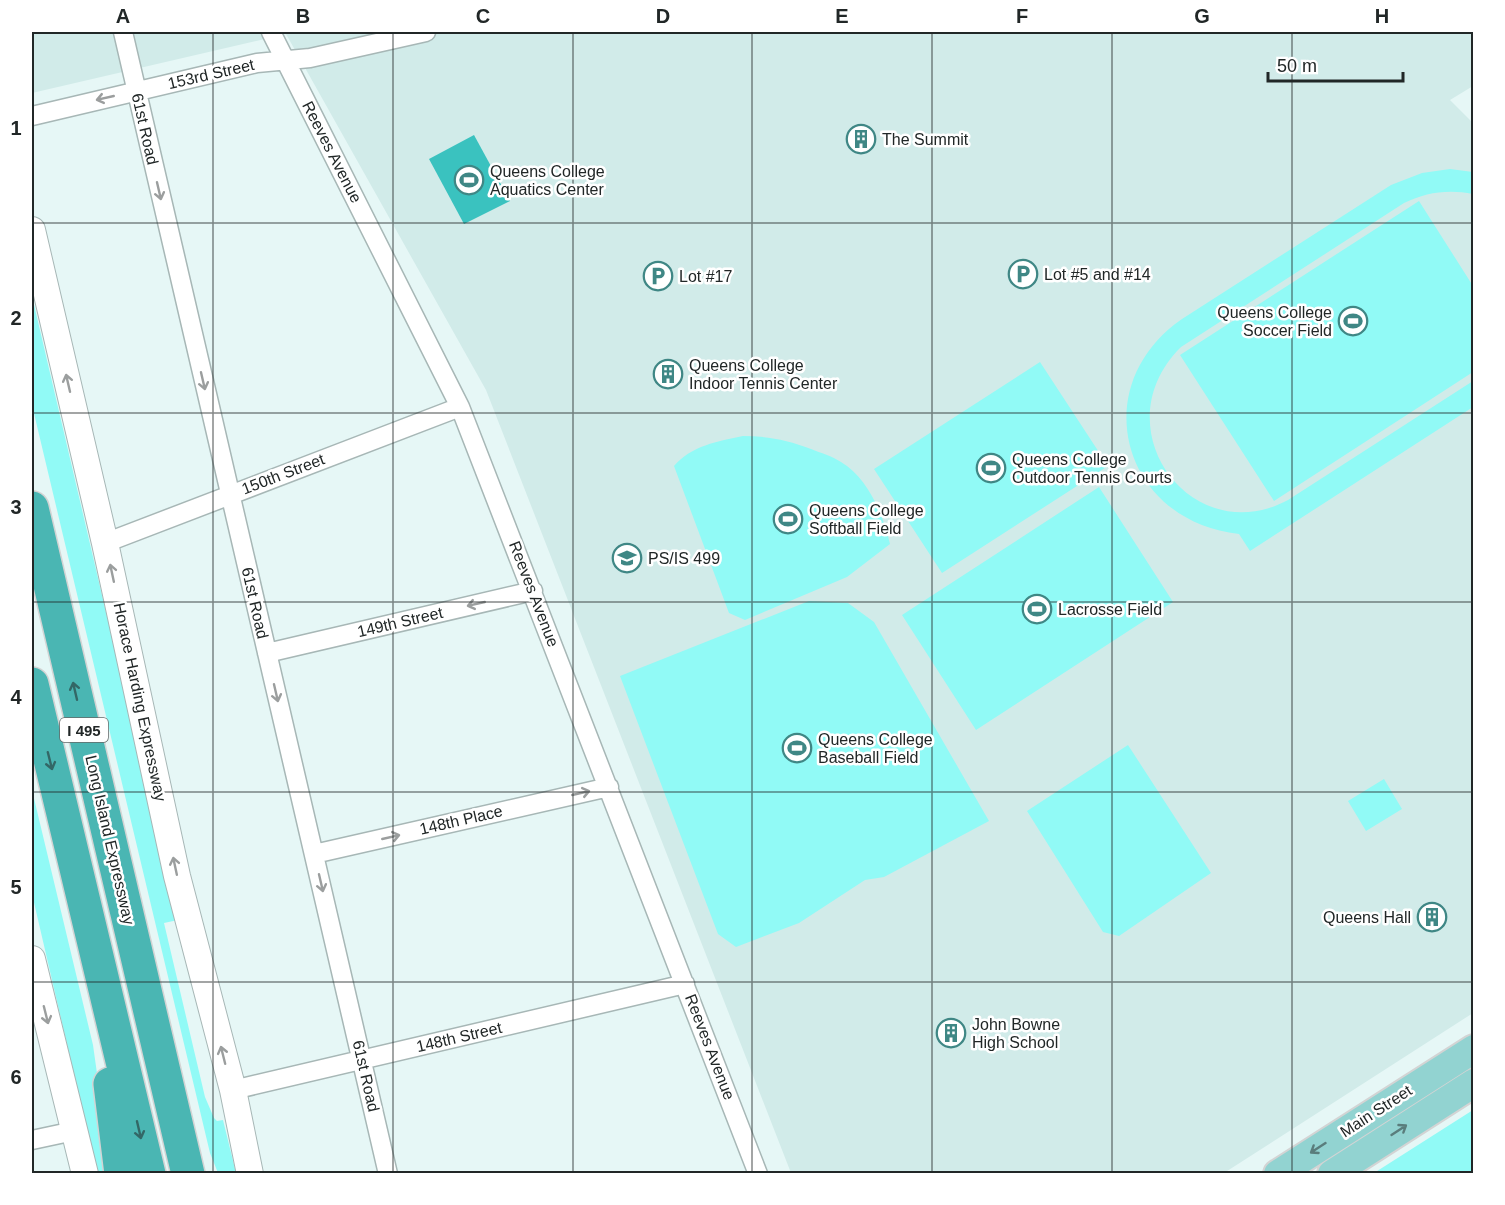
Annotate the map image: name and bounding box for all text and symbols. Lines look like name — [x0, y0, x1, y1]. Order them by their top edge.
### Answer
text: A — [116, 5, 130, 27]
text: B — [296, 5, 310, 27]
text: C — [476, 5, 490, 27]
text: D — [656, 5, 670, 27]
text: E — [835, 5, 849, 27]
text: F — [1016, 5, 1028, 27]
text: G — [1194, 5, 1210, 27]
text: H — [1375, 5, 1389, 27]
scale bar — [1268, 45, 1403, 83]
street label: 153rd Street — [166, 56, 256, 92]
text: 50 m — [1277, 56, 1317, 76]
street label: 61st Road — [129, 92, 161, 166]
one-way arrow — [96, 93, 115, 105]
street label: Reeves Avenue — [299, 98, 365, 206]
text: 1 — [10, 117, 22, 139]
building icon: The Summit — [845, 123, 877, 155]
place label: The Summit — [882, 131, 969, 148]
place label: Queens College Aquatics Center — [490, 163, 605, 198]
sports icon: Queens College Aquatics Center — [453, 164, 485, 196]
one-way arrow — [154, 181, 166, 200]
parking icon: Lot #5 and #14 — [1007, 258, 1039, 290]
parking icon: Lot #17 — [642, 260, 674, 292]
place label: Lot #5 and #14 — [1044, 266, 1151, 283]
place label: Lot #17 — [679, 268, 732, 285]
place label: Queens College Soccer Field — [1217, 304, 1332, 339]
sports icon: Queens College Soccer Field — [1337, 305, 1369, 337]
text: 2 — [10, 307, 22, 329]
place label: Queens College Indoor Tennis Center — [689, 357, 838, 392]
building icon: Queens College Indoor Tennis Center — [652, 358, 684, 390]
one-way arrow — [198, 371, 210, 390]
one-way arrow — [61, 374, 73, 393]
street label: 150th Street — [239, 450, 327, 498]
place label: Queens College Outdoor Tennis Courts — [1012, 451, 1172, 486]
sports icon: Queens College Outdoor Tennis Courts — [975, 452, 1007, 484]
text: 3 — [10, 496, 22, 518]
place label: Queens College Softball Field — [809, 502, 924, 537]
sports icon: Queens College Softball Field — [772, 503, 804, 535]
street label: Reeves Avenue — [506, 539, 562, 649]
school or university icon: PS/IS 499 — [611, 542, 643, 574]
place label: PS/IS 499 — [648, 550, 720, 567]
one-way arrow — [106, 564, 117, 583]
street label: 61st Road — [239, 566, 271, 640]
sports icon: Lacrosse Field — [1021, 593, 1053, 625]
one-way arrow — [467, 599, 486, 611]
street label: Horace Harding Expressway — [111, 601, 169, 803]
place label: Lacrosse Field — [1058, 601, 1162, 618]
street label: 149th Street — [356, 604, 445, 640]
one-way arrow — [69, 682, 80, 701]
one-way arrow — [271, 684, 283, 703]
text: 4 — [10, 686, 22, 708]
road number: I 495 — [60, 718, 108, 742]
place label: Queens College Baseball Field — [818, 731, 933, 766]
sports icon: Queens College Baseball Field — [781, 732, 813, 764]
one-way arrow — [45, 751, 57, 770]
street label: Long Island Expressway — [82, 754, 138, 926]
one-way arrow — [572, 786, 591, 798]
street label: 148th Place — [418, 802, 504, 838]
one-way arrow — [381, 830, 400, 842]
one-way arrow — [169, 857, 180, 876]
one-way arrow — [315, 874, 327, 893]
text: 5 — [10, 876, 22, 898]
building icon: Queens Hall — [1416, 901, 1448, 933]
place label: Queens Hall — [1323, 909, 1411, 926]
street label: Reeves Avenue — [682, 992, 738, 1102]
one-way arrow — [40, 1006, 52, 1025]
place label: John Bowne High School — [972, 1016, 1060, 1051]
building icon: John Bowne High School — [935, 1017, 967, 1049]
street label: 148th Street — [415, 1019, 504, 1055]
street label: 61st Road — [350, 1039, 382, 1113]
one-way arrow — [217, 1046, 229, 1065]
text: 6 — [10, 1066, 22, 1088]
street label: Main Street — [1337, 1081, 1415, 1140]
one-way arrow — [134, 1121, 146, 1140]
one-way arrow — [1390, 1124, 1407, 1136]
one-way arrow — [1310, 1142, 1327, 1154]

